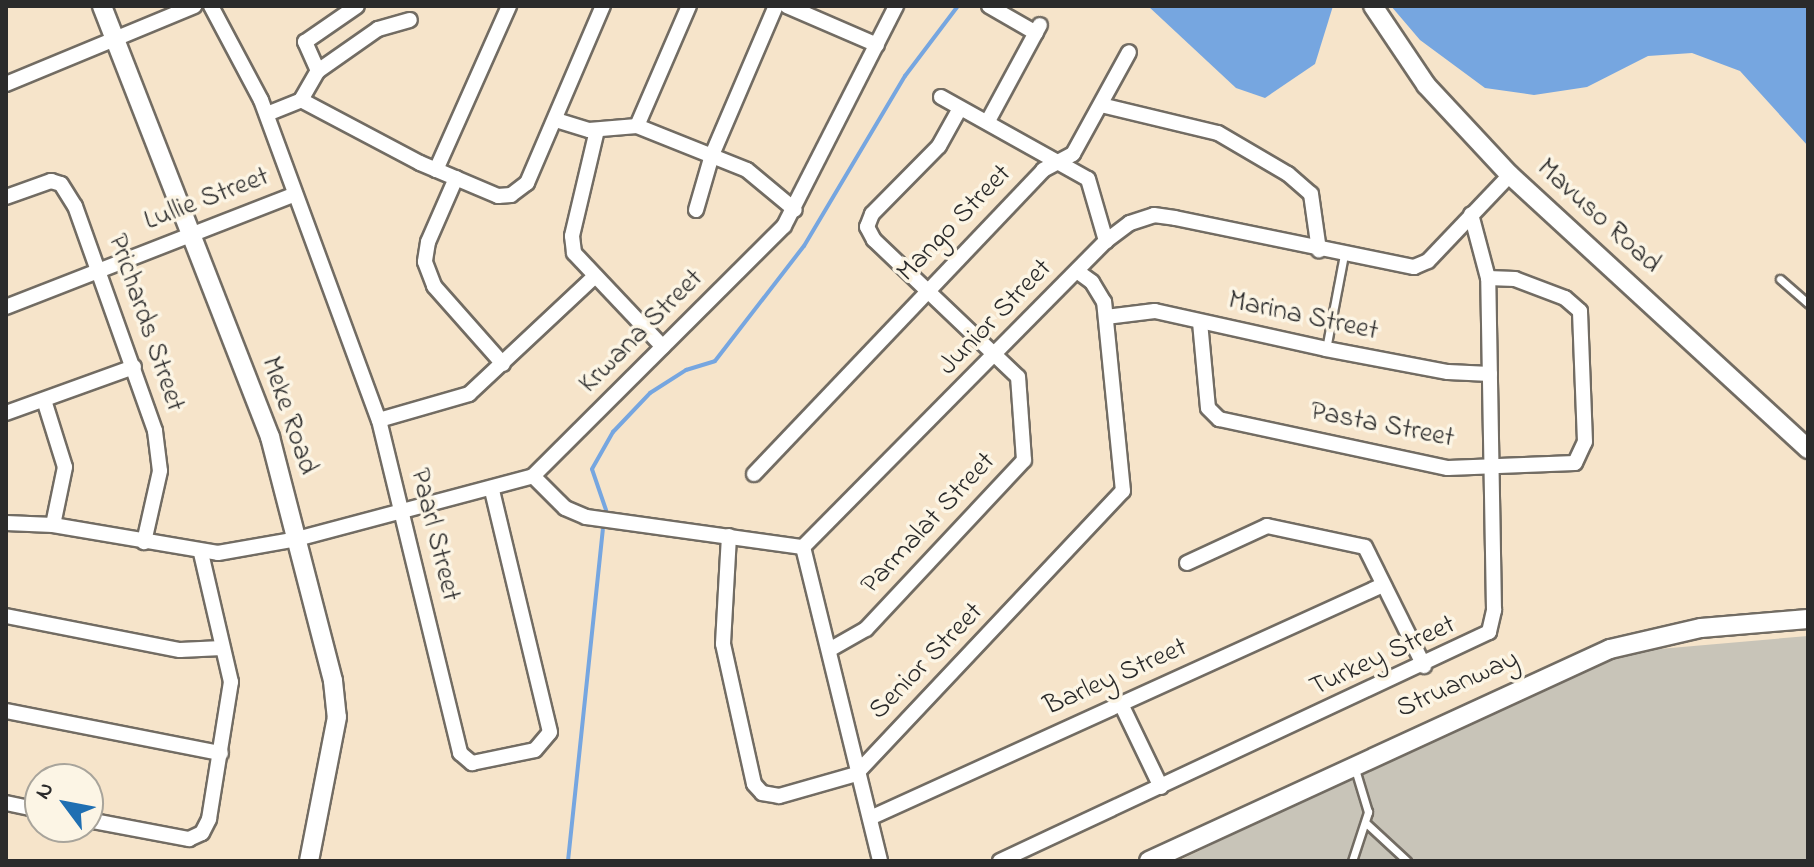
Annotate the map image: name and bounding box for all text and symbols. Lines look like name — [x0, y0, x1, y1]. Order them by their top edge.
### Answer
street label: Mavuso Road — [1529, 152, 1667, 282]
street label: Mango Street — [891, 158, 1019, 290]
street label: Lullie Street — [140, 161, 274, 239]
street label: Prichards Street — [99, 230, 191, 416]
street label: Junior Street — [932, 253, 1060, 383]
street label: Krwana Street — [573, 263, 711, 401]
street label: Marina Street — [1225, 285, 1381, 349]
street label: Meke Road — [252, 353, 324, 479]
street label: Pasta Street — [1307, 396, 1457, 456]
street label: Parmalat Street — [855, 446, 1003, 602]
street label: Paarl Street — [401, 465, 467, 605]
street label: Senior Street — [863, 596, 991, 728]
street label: Turkey Street — [1305, 609, 1461, 705]
street label: Barley Street — [1039, 632, 1193, 724]
street label: Struanway — [1392, 643, 1524, 727]
north arrow — [24, 763, 104, 843]
text: N — [28, 777, 63, 806]

